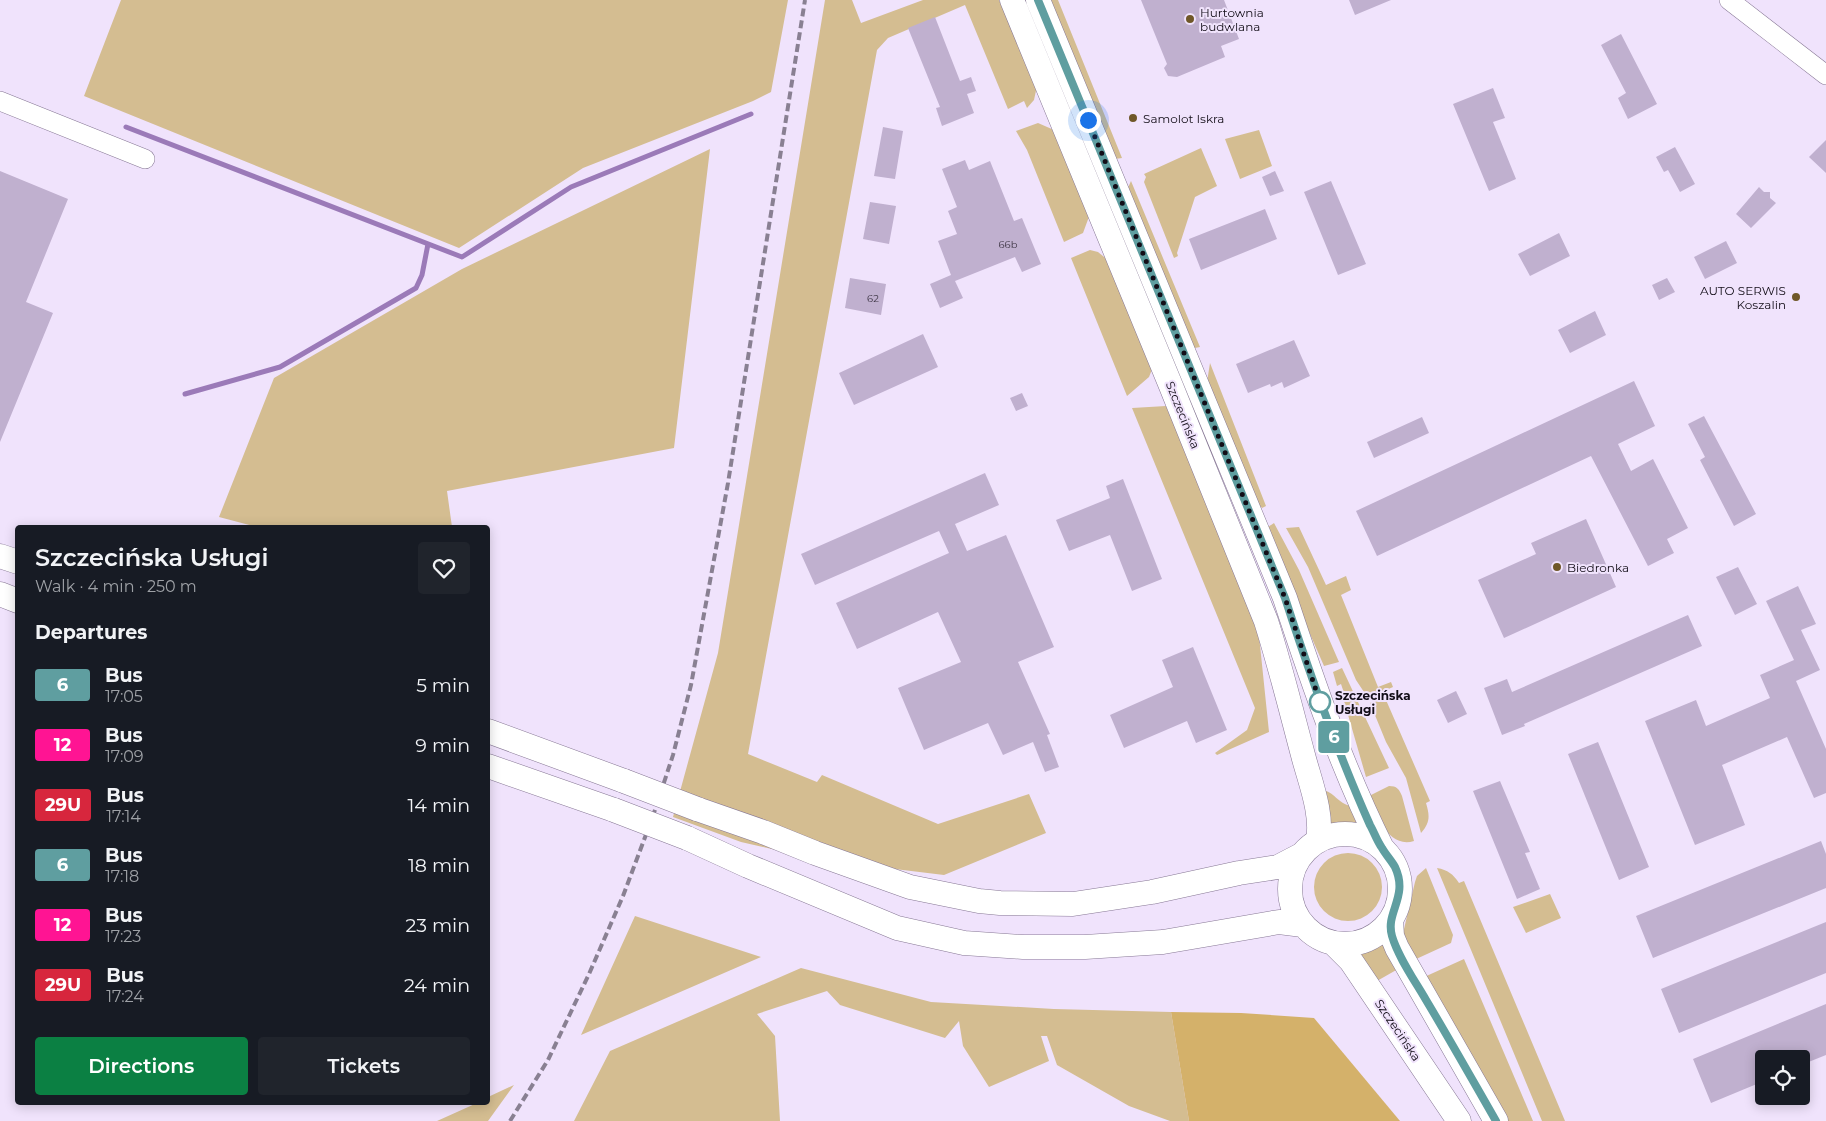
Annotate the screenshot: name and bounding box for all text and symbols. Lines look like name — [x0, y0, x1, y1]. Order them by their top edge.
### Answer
place label: Hurtownia budwlana — [1200, 5, 1264, 34]
marker: Hurtownia budwlana — [1184, 13, 1196, 25]
your location — [1076, 108, 1101, 133]
place label: Samolot Iskra — [1143, 111, 1224, 126]
marker: Samolot Iskra — [1127, 112, 1139, 124]
house number: 66b — [999, 238, 1018, 251]
place label: AUTO SERWIS Koszalin — [1700, 283, 1786, 312]
marker: AUTO SERWIS Koszalin — [1790, 291, 1802, 303]
house number: 62 — [867, 292, 879, 305]
street label: Szczecińska — [1163, 379, 1203, 451]
button: heart — [418, 542, 470, 594]
text: Szczecińska Usługi — [35, 543, 268, 572]
place label: Biedronka — [1567, 560, 1629, 575]
marker: Biedronka — [1551, 561, 1563, 573]
text: Walk · 4 min · 250 m — [35, 577, 197, 596]
text: Departures — [35, 621, 147, 644]
text: Bus — [105, 664, 143, 687]
text: 6 — [57, 674, 68, 696]
text: 5 min — [416, 674, 470, 697]
text: 17:05 — [105, 687, 143, 706]
place label: Szczecińska Usługi — [1335, 688, 1411, 717]
marker: Szczecińska Usługi — [1309, 691, 1331, 713]
line badge: 6 — [1318, 721, 1350, 753]
text: Bus — [105, 724, 143, 747]
text: 6 — [1328, 726, 1340, 748]
text: 12 — [54, 734, 71, 756]
text: 9 min — [415, 734, 470, 757]
text: 17:09 — [105, 747, 144, 766]
text: Bus — [106, 784, 144, 807]
text: 29U — [45, 794, 81, 816]
text: 14 min — [407, 794, 470, 817]
text: 17:14 — [106, 807, 141, 826]
text: Bus — [105, 844, 143, 867]
text: 6 — [57, 854, 68, 876]
text: 18 min — [408, 854, 470, 877]
text: 17:18 — [105, 867, 139, 886]
text: Bus — [105, 904, 143, 927]
text: 12 — [54, 914, 71, 936]
text: 23 min — [405, 914, 470, 937]
text: 17:23 — [105, 927, 141, 946]
text: Bus — [106, 964, 144, 987]
text: 29U — [45, 974, 81, 996]
text: 24 min — [404, 974, 470, 997]
text: 17:24 — [106, 987, 144, 1006]
street label: Szczecińska — [1372, 996, 1424, 1064]
button: Directions — [35, 1037, 248, 1095]
button: Tickets — [258, 1037, 470, 1095]
map controls — [1755, 1050, 1810, 1105]
button: locate — [1755, 1050, 1810, 1105]

